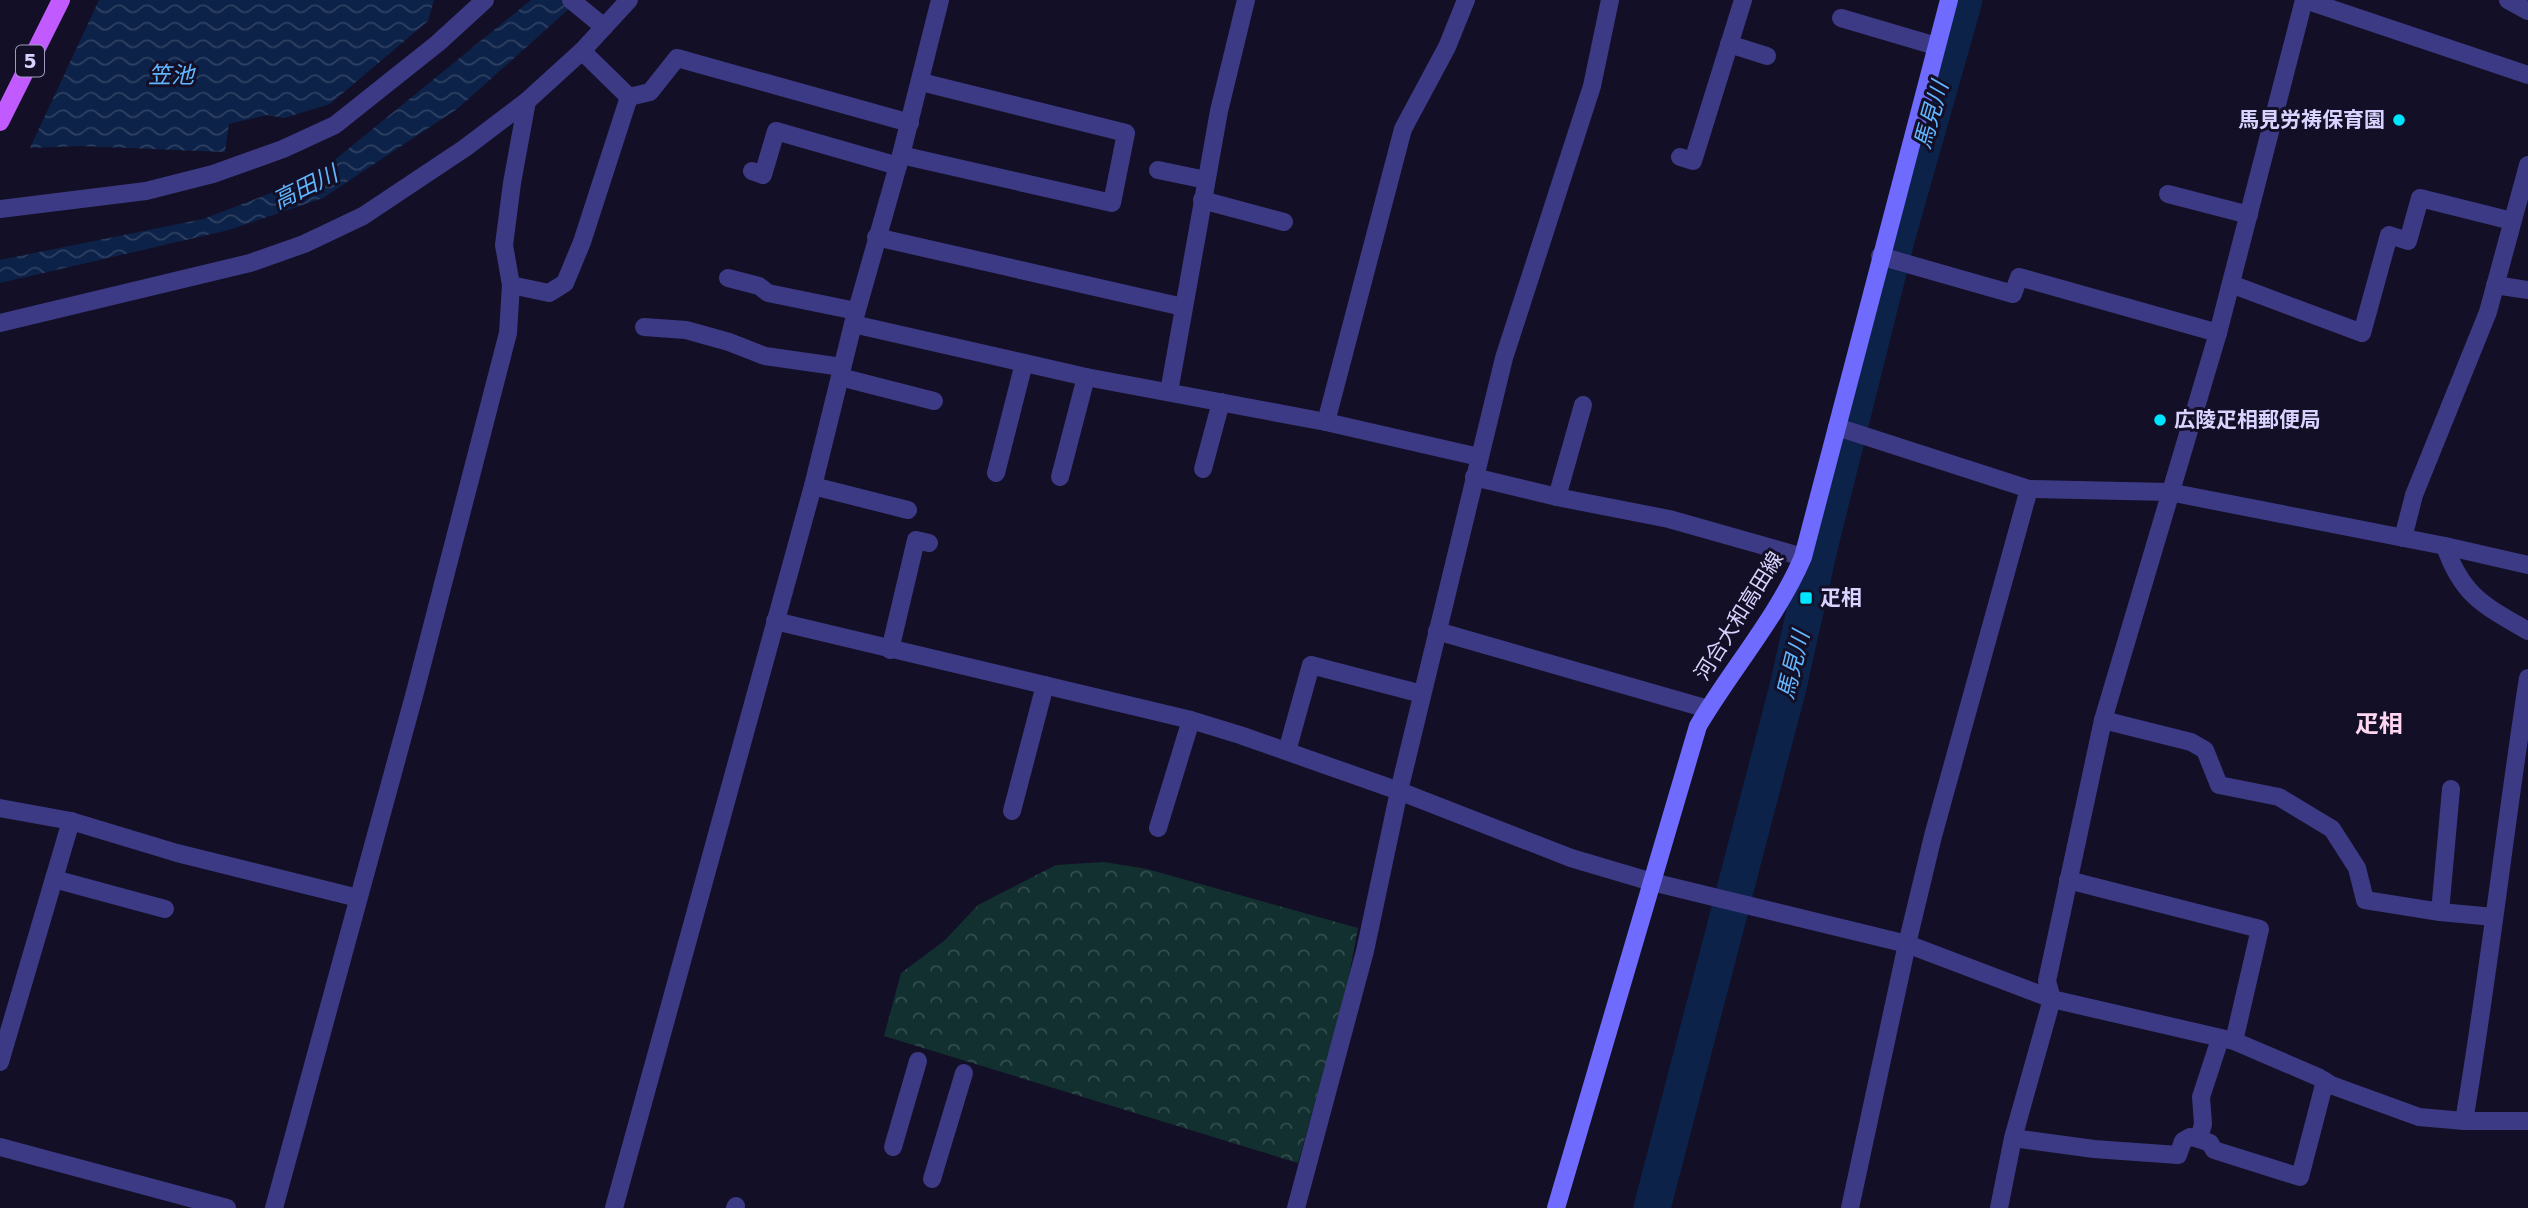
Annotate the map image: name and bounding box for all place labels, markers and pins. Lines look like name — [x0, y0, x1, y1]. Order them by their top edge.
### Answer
place label: 馬見労祷保育園 — [2238, 108, 2385, 132]
marker: 馬見労祷保育園 — [2391, 112, 2407, 128]
place label: 広陵疋相郵便局 — [2174, 408, 2321, 432]
marker: 広陵疋相郵便局 — [2152, 412, 2168, 428]
place label: 疋相 — [1820, 586, 1862, 610]
marker: 疋相 — [1798, 590, 1814, 606]

